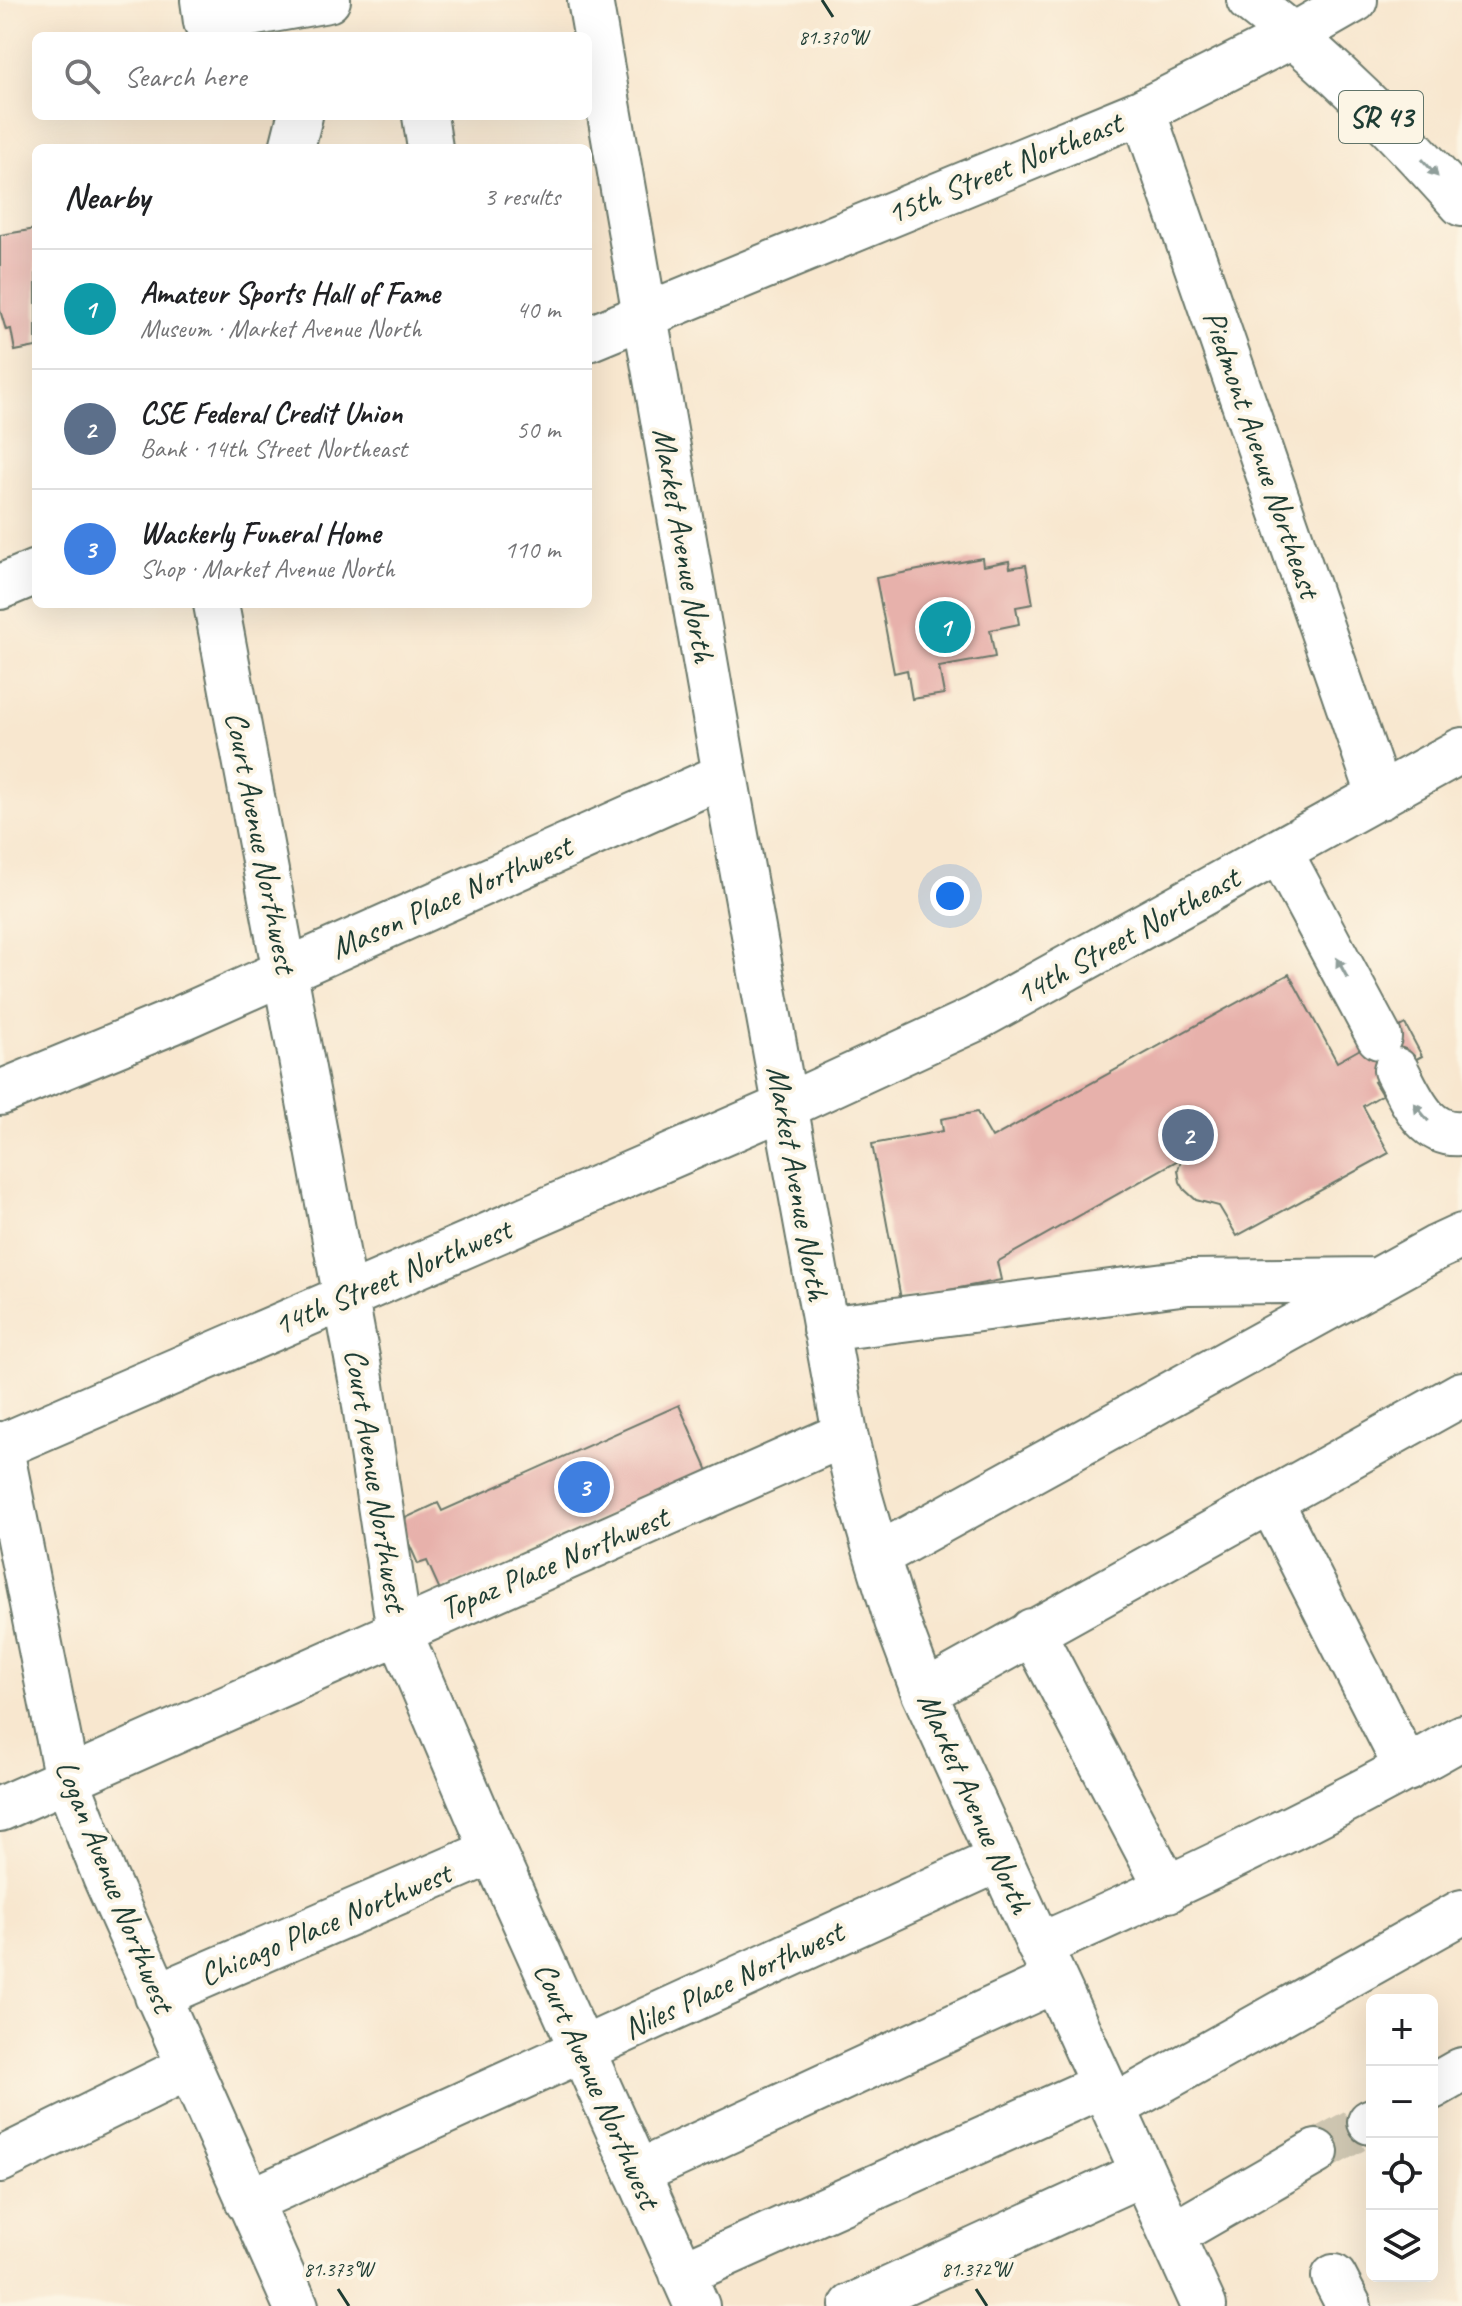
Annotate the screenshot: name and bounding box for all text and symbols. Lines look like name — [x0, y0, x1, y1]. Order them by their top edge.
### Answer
text: 81.370°W — [798, 25, 871, 50]
search box — [32, 32, 592, 120]
icon: search — [60, 54, 104, 98]
text: Search here — [124, 57, 246, 95]
road number: SR 43 — [1339, 91, 1423, 143]
street label: 15th Street Northeast — [880, 101, 1131, 234]
one-way arrow — [1420, 158, 1438, 177]
text: Nearby — [64, 175, 150, 218]
text: 3 results — [484, 180, 560, 213]
text: Amateur Sports Hall of Fame — [140, 274, 440, 312]
text: 1 — [84, 293, 96, 326]
text: 40 m — [516, 293, 560, 326]
street label: Piedmont Avenue Northeast — [1194, 305, 1332, 606]
text: Museum · Market Avenue North — [140, 312, 421, 345]
text: CSE Federal Credit Union — [140, 394, 402, 432]
text: 2 — [84, 413, 96, 446]
text: 50 m — [516, 413, 560, 446]
street label: Market Avenue North — [643, 425, 725, 667]
text: Bank · 14th Street Northeast — [140, 432, 407, 465]
text: Wackerly Funeral Home — [140, 514, 380, 552]
text: 3 — [84, 533, 96, 566]
text: 110 m — [504, 533, 560, 566]
text: Shop · Market Avenue North — [140, 552, 395, 585]
pin: 1 — [919, 597, 971, 657]
street label: Court Avenue Northwest — [216, 708, 307, 979]
street label: Mason Place Northwest — [324, 824, 581, 968]
street label: 14th Street Northeast — [1008, 856, 1249, 1015]
your location — [930, 876, 970, 916]
one-way arrow — [1335, 957, 1348, 980]
street label: Market Avenue North — [757, 1063, 839, 1305]
one-way arrow — [1414, 1102, 1430, 1122]
pin: 2 — [1162, 1105, 1214, 1165]
street label: 14th Street Northwest — [267, 1207, 520, 1345]
street label: Court Avenue Northwest — [335, 1346, 418, 1617]
pin: 3 — [558, 1457, 610, 1517]
street label: Topaz Place Northwest — [434, 1495, 677, 1629]
street label: Market Avenue North — [908, 1686, 1043, 1921]
street label: Logan Avenue Northwest — [46, 1754, 186, 2021]
street label: Chicago Place Northwest — [193, 1851, 460, 1995]
street label: Niles Place Northwest — [616, 1910, 853, 2049]
street label: Court Avenue Northwest — [524, 1956, 671, 2218]
map controls — [1366, 1994, 1438, 2282]
button: + — [1366, 1994, 1438, 2066]
button: − — [1366, 2066, 1438, 2138]
button: locate — [1366, 2138, 1438, 2210]
button: layers — [1366, 2210, 1438, 2282]
text: 81.373°W — [303, 2257, 376, 2282]
text: 81.372°W — [941, 2257, 1014, 2282]

